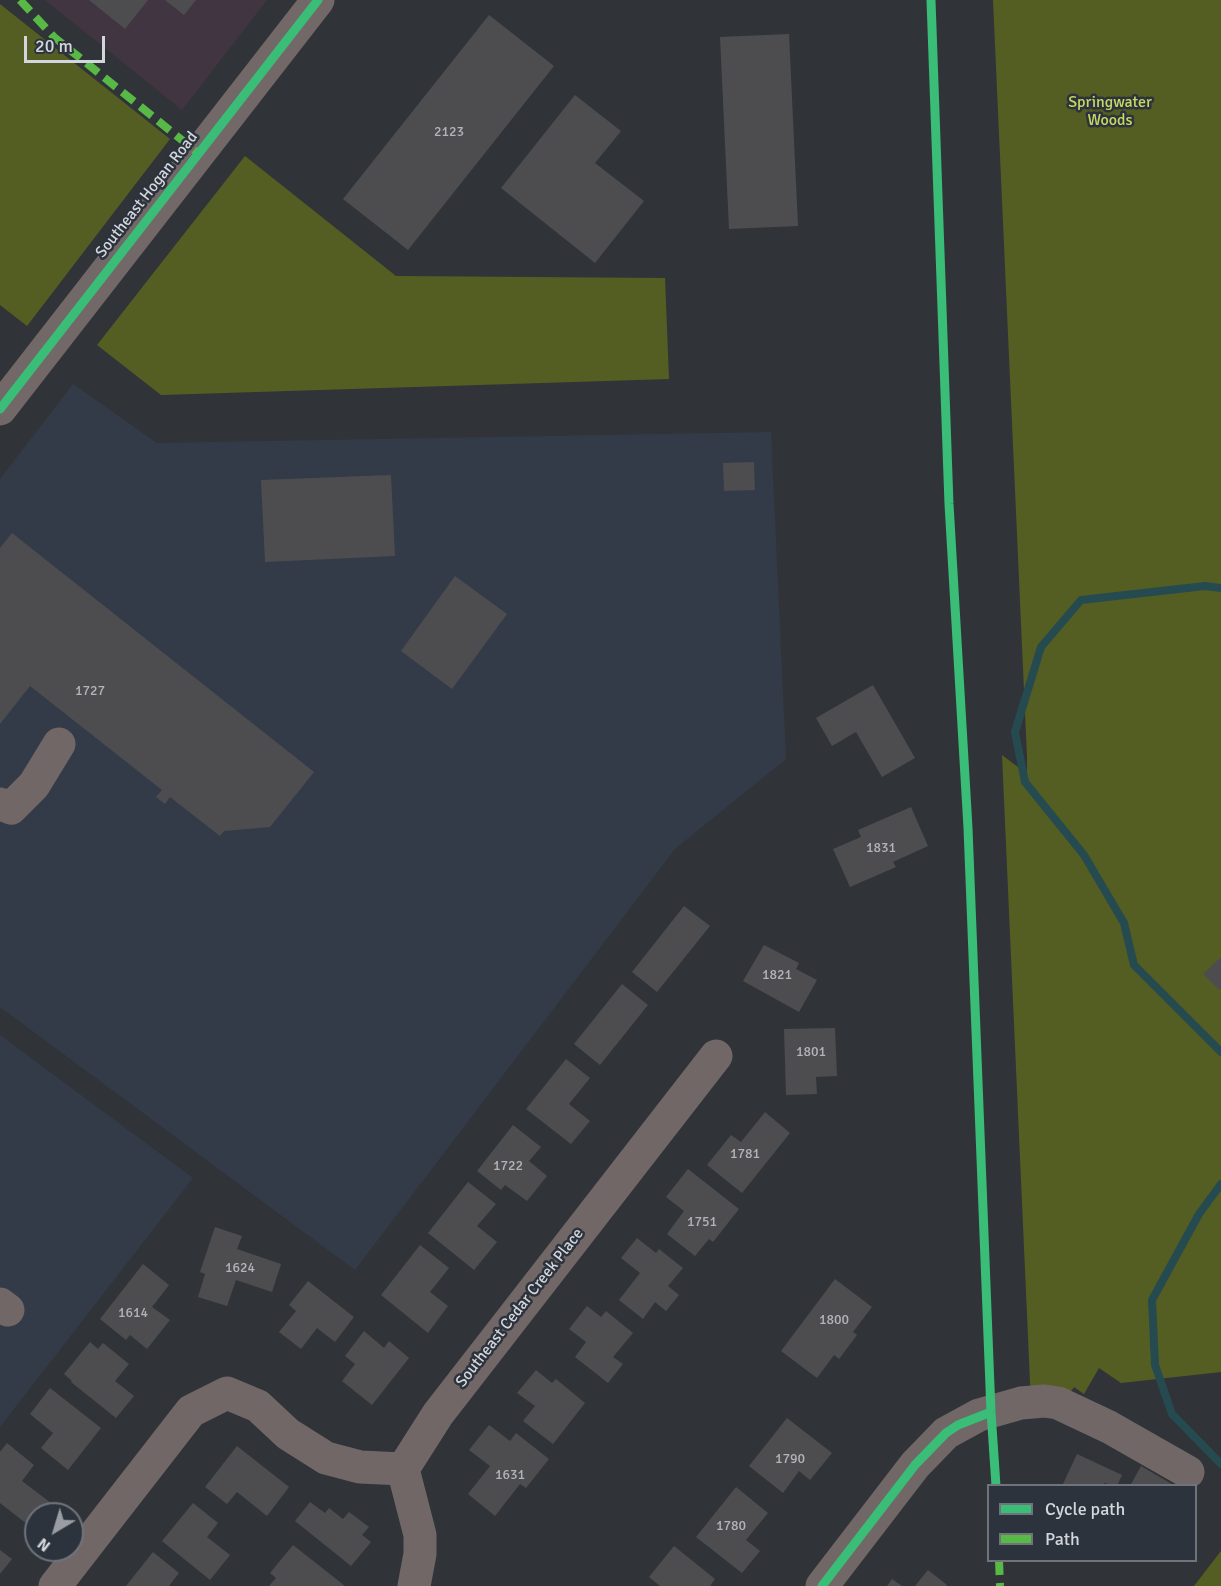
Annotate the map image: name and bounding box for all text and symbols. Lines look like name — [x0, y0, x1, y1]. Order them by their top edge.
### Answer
scale bar — [27, 24, 108, 62]
text: 20 m — [35, 35, 73, 57]
park label: Springwater Woods — [1068, 93, 1152, 131]
house number: 2123 — [434, 124, 464, 140]
street label: Southeast Hogan Road — [92, 128, 202, 262]
house number: 1727 — [75, 683, 105, 699]
house number: 1831 — [866, 840, 896, 856]
house number: 1821 — [762, 967, 792, 983]
house number: 1801 — [796, 1044, 826, 1060]
house number: 1781 — [730, 1146, 760, 1162]
house number: 1722 — [493, 1158, 523, 1174]
house number: 1751 — [687, 1214, 717, 1230]
street label: Southeast Cedar Creek Place — [452, 1225, 588, 1391]
house number: 1624 — [225, 1260, 255, 1276]
house number: 1614 — [118, 1305, 148, 1321]
house number: 1800 — [819, 1312, 849, 1328]
house number: 1790 — [775, 1451, 805, 1467]
house number: 1631 — [495, 1467, 525, 1483]
legend — [987, 1484, 1197, 1562]
text: Cycle path — [1045, 1498, 1125, 1520]
north arrow — [24, 1502, 84, 1562]
house number: 1780 — [716, 1518, 746, 1534]
text: Path — [1045, 1528, 1080, 1550]
text: N — [34, 1533, 55, 1556]

